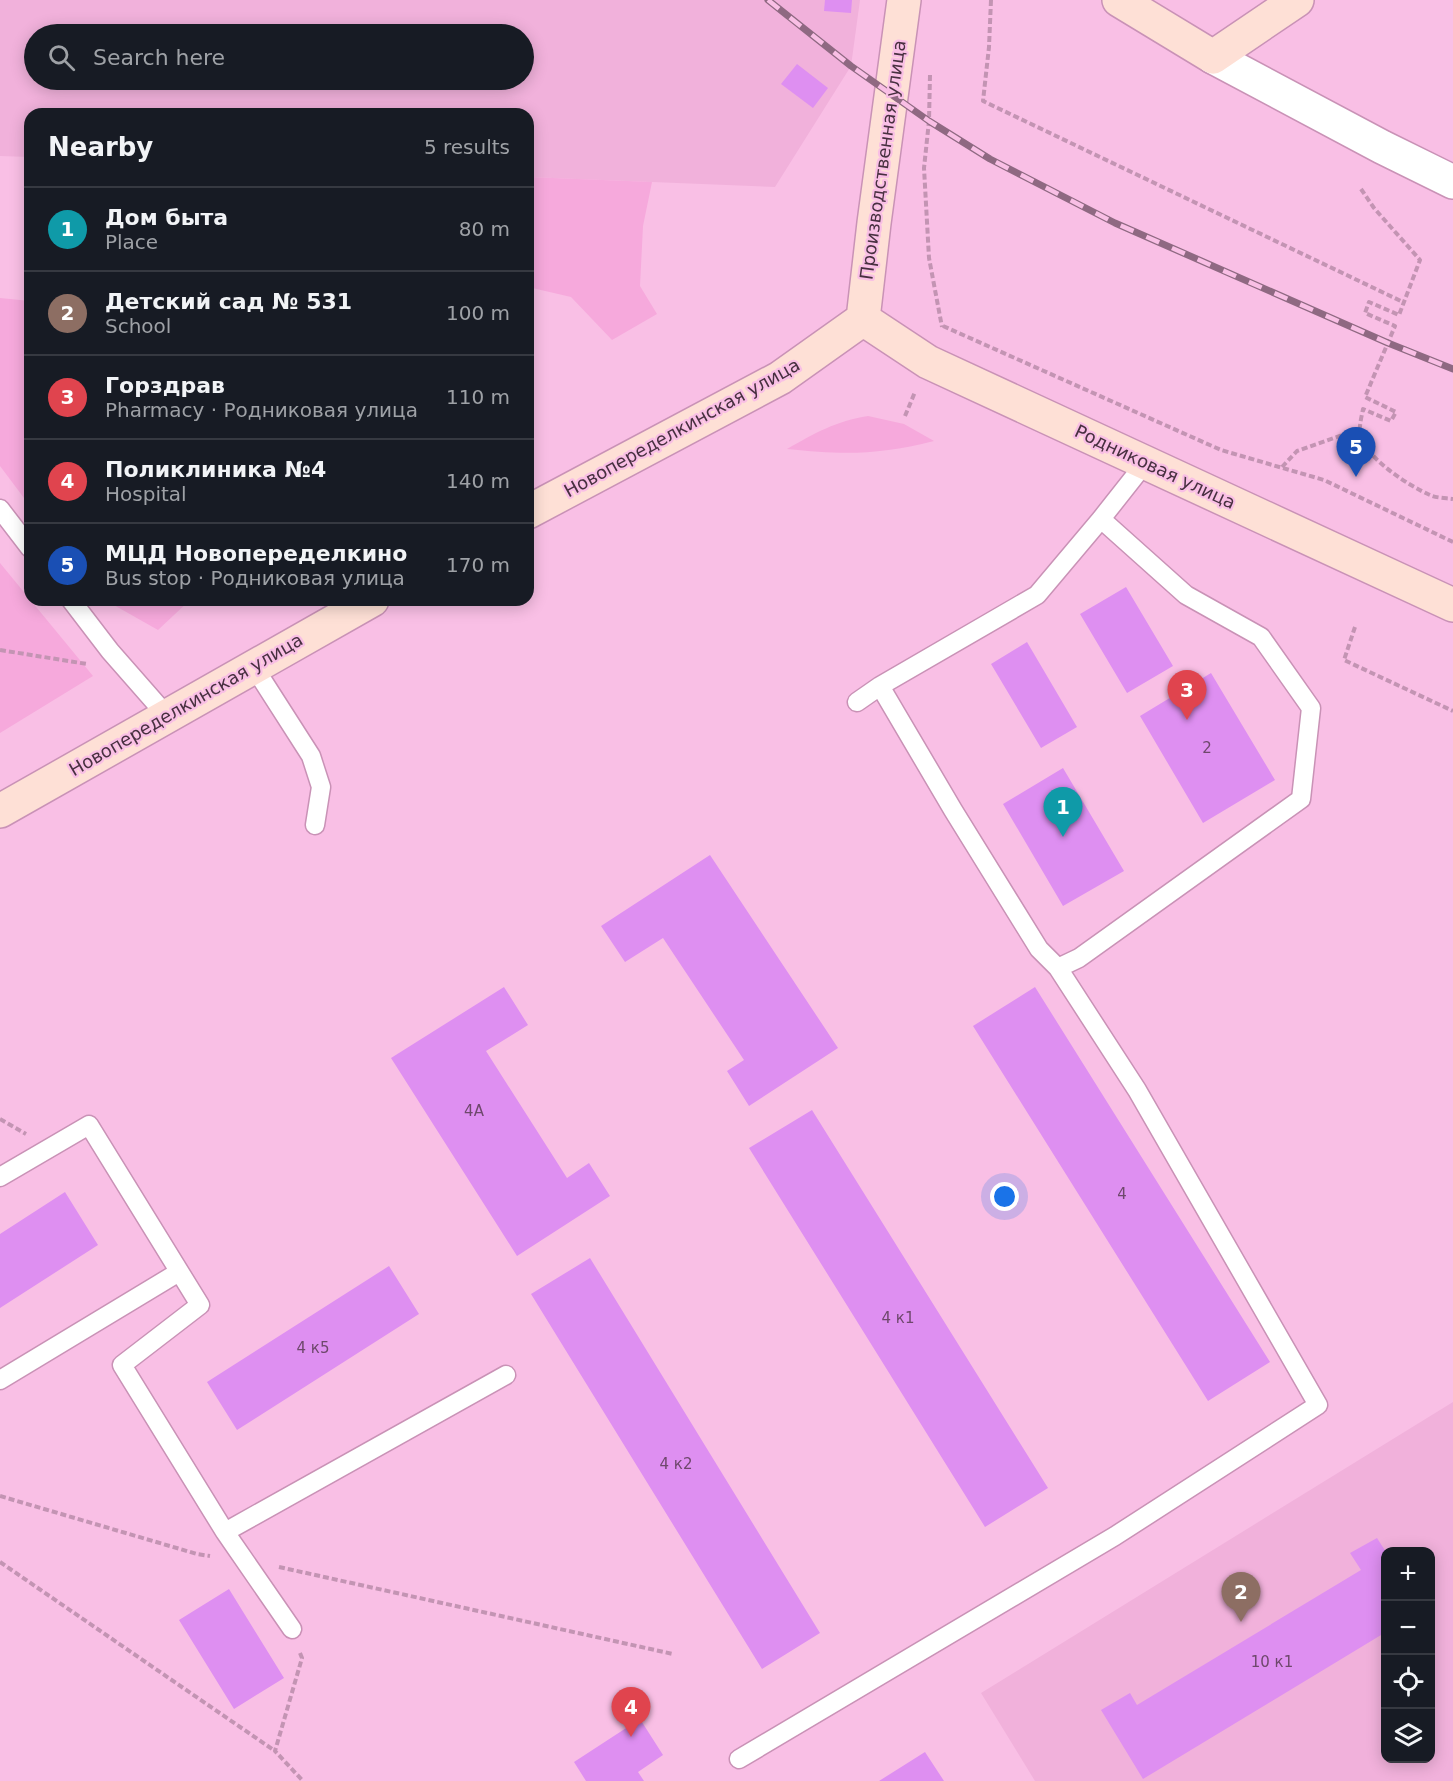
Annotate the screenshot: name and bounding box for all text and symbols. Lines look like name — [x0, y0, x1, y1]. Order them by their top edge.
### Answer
search box — [24, 24, 534, 90]
street label: Производственная улица — [855, 39, 910, 281]
icon: search — [45, 41, 78, 74]
text: Search here — [93, 45, 225, 70]
text: Nearby — [48, 132, 153, 162]
text: 5 results — [424, 135, 510, 159]
text: Дом быта — [105, 205, 228, 230]
text: 1 — [61, 217, 74, 241]
text: 80 m — [459, 217, 510, 241]
text: Place — [105, 230, 158, 254]
text: Детский сад № 531 — [105, 289, 352, 314]
text: 2 — [61, 301, 74, 325]
text: 100 m — [446, 301, 510, 325]
text: School — [105, 314, 171, 338]
street label: Новопеределкинская улица — [560, 354, 803, 501]
text: Горздрав — [105, 373, 225, 398]
text: 3 — [61, 385, 74, 409]
text: 110 m — [446, 385, 510, 409]
text: Pharmacy · Родниковая улица — [105, 398, 418, 422]
street label: Родниковая улица — [1071, 420, 1239, 513]
pin: 5 — [1336, 428, 1376, 477]
text: Поликлиника №4 — [105, 457, 326, 482]
text: 4 — [61, 469, 74, 493]
text: 140 m — [446, 469, 510, 493]
text: Hospital — [105, 482, 187, 506]
text: МЦД Новопеределкино — [105, 541, 407, 566]
text: 5 — [61, 553, 74, 577]
text: 170 m — [446, 553, 510, 577]
text: Bus stop · Родниковая улица — [105, 566, 405, 590]
street label: Новопеределкинская улица — [65, 629, 306, 780]
pin: 3 — [1168, 670, 1206, 720]
house number: 2 — [1202, 739, 1212, 757]
pin: 1 — [1044, 788, 1082, 837]
house number: 4А — [464, 1102, 485, 1120]
your location — [990, 1182, 1019, 1211]
house number: 4 — [1117, 1185, 1127, 1203]
house number: 4 к1 — [882, 1309, 914, 1327]
house number: 4 к5 — [297, 1339, 329, 1357]
house number: 4 к2 — [660, 1455, 692, 1473]
map controls — [1381, 1547, 1435, 1763]
button: + — [1381, 1547, 1435, 1601]
pin: 2 — [1222, 1572, 1260, 1622]
button: − — [1381, 1601, 1435, 1655]
house number: 10 к1 — [1251, 1653, 1293, 1671]
button: locate — [1381, 1655, 1435, 1709]
pin: 4 — [612, 1688, 650, 1737]
button: layers — [1381, 1709, 1435, 1763]

